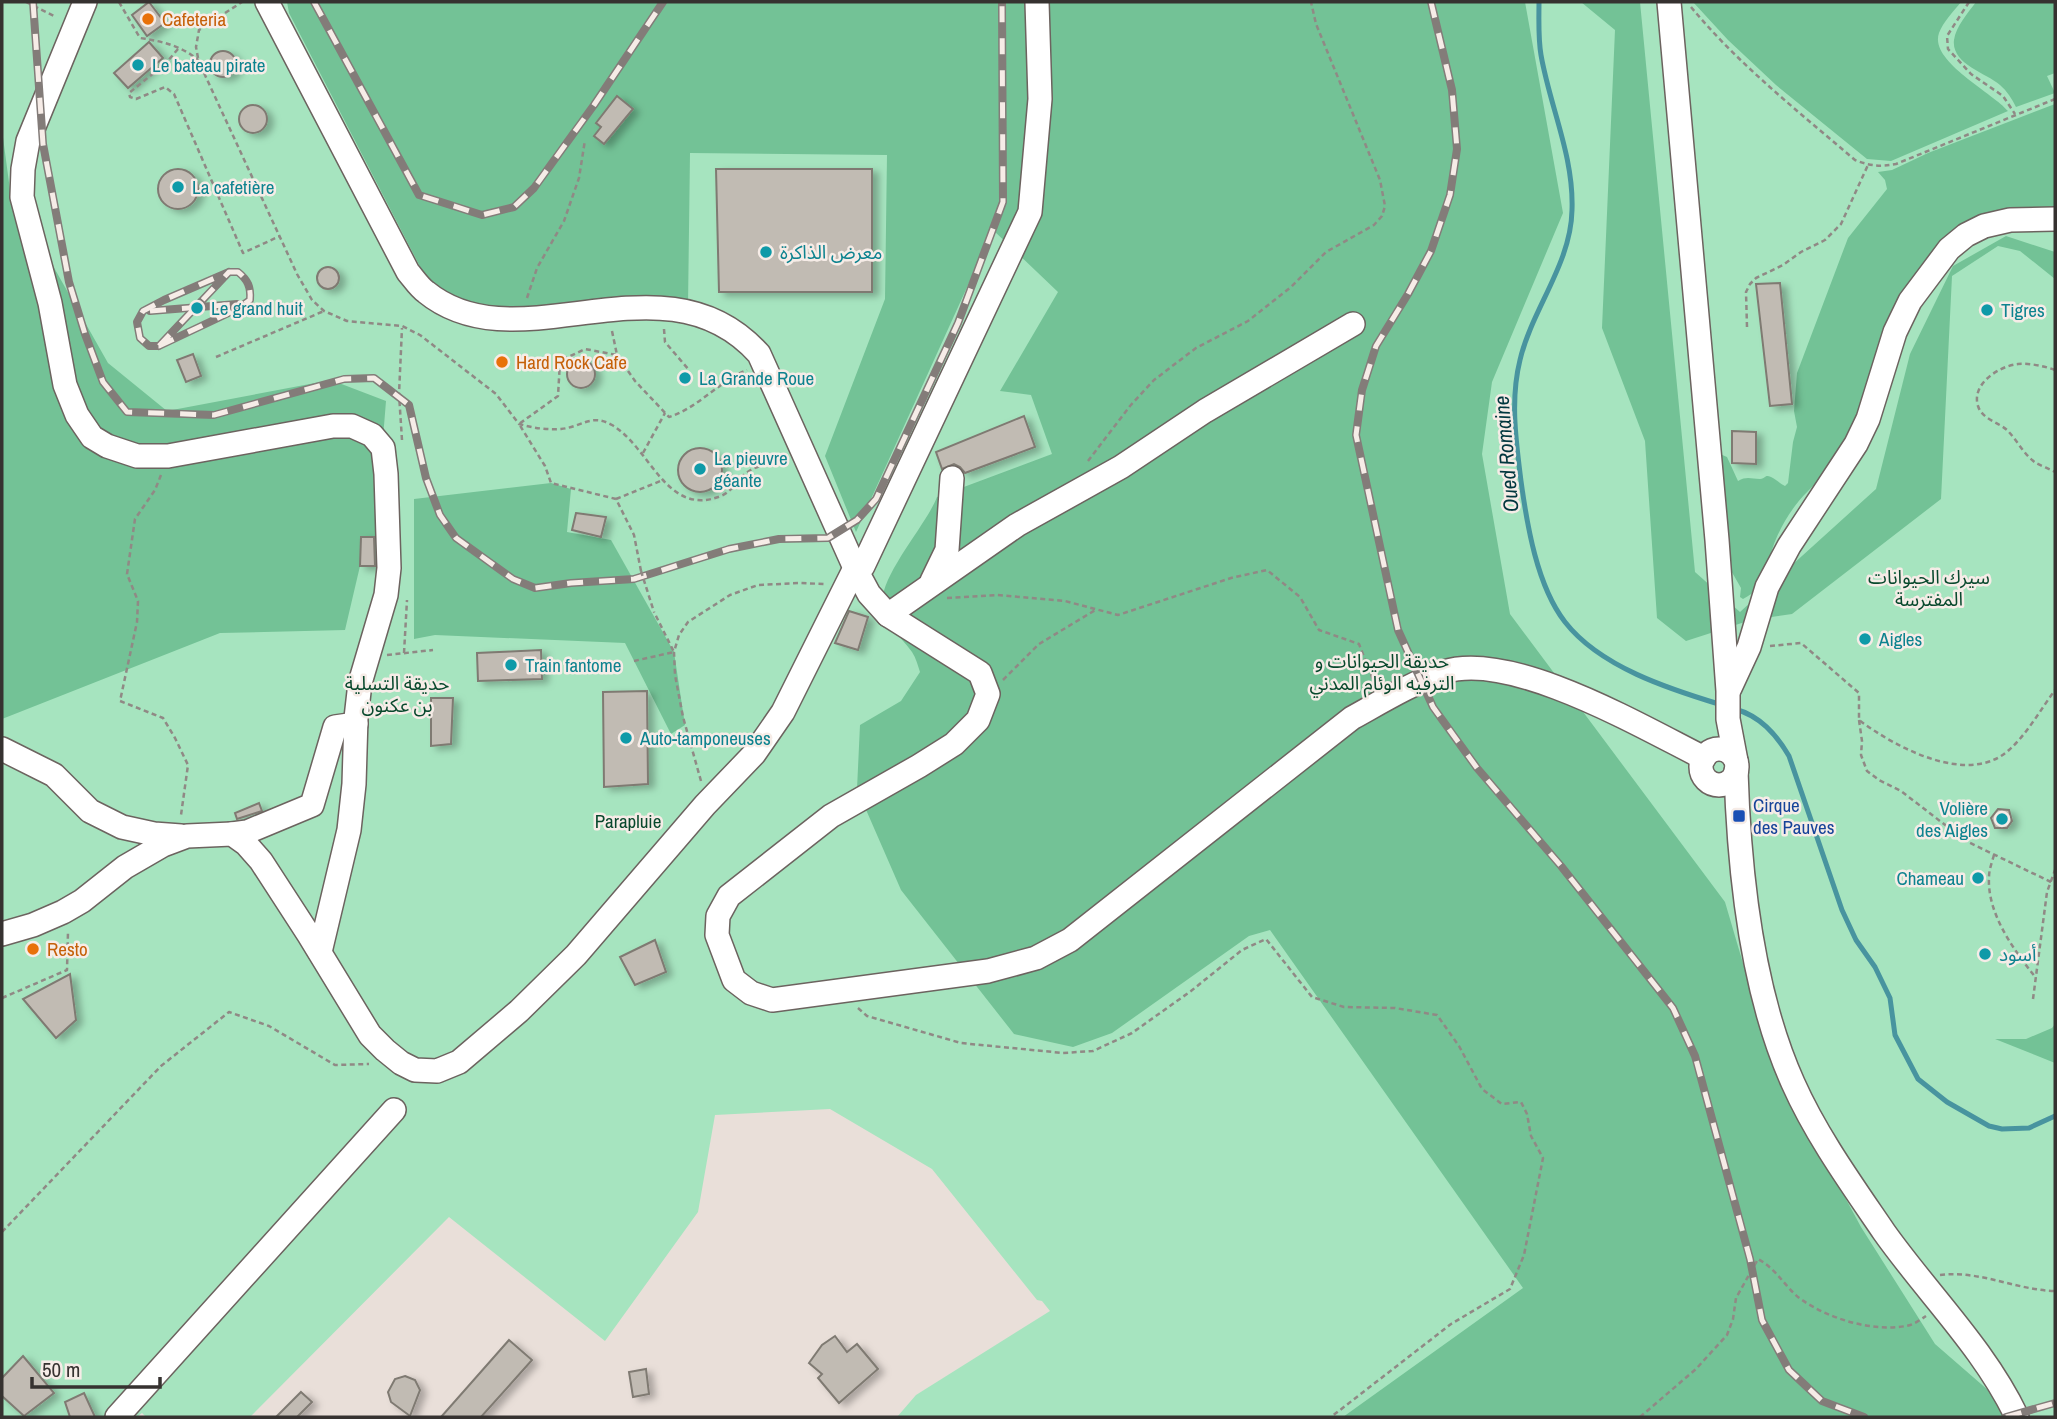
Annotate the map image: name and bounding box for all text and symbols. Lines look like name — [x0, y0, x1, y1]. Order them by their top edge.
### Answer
place label: Cafeteria — [162, 6, 226, 32]
marker: Cafeteria — [140, 11, 156, 27]
place label: Le bateau pirate — [152, 52, 266, 78]
marker: Le bateau pirate — [130, 57, 146, 73]
place label: La cafetière — [192, 174, 274, 200]
marker: La cafetière — [170, 179, 186, 195]
place label: معرض الذاكرة — [780, 239, 882, 265]
marker: معرض الذاكرة — [758, 244, 774, 260]
place label: Le grand huit — [211, 295, 303, 321]
place label: Tigres — [2001, 297, 2045, 323]
marker: Le grand huit — [189, 300, 205, 316]
marker: Tigres — [1979, 302, 1995, 318]
place label: Hard Rock Cafe — [516, 349, 627, 375]
marker: Hard Rock Cafe — [494, 354, 510, 370]
place label: La Grande Roue — [699, 365, 814, 391]
marker: La Grande Roue — [677, 370, 693, 386]
water label: Oued Romaine — [1486, 395, 1526, 513]
place label: La pieuvre géante — [714, 445, 788, 493]
marker: La pieuvre géante — [692, 461, 708, 477]
park label: سيرك الحيوانات المفترسة — [1868, 564, 1990, 612]
place label: Aigles — [1878, 626, 1923, 652]
marker: Aigles — [1857, 631, 1873, 647]
park label: حديقة الحيوانات و الترفيه الوئام المدني — [1310, 648, 1454, 698]
place label: Train fantome — [525, 652, 621, 678]
marker: Train fantome — [503, 657, 519, 673]
park label: حديقة التسلية بن عكنون — [345, 670, 449, 718]
place label: Auto-tamponeuses — [639, 725, 771, 751]
marker: Auto-tamponeuses — [618, 730, 634, 746]
place label: Cirque des Pauves — [1753, 792, 1835, 840]
place label: Volière des Aigles — [1916, 795, 1988, 843]
park label: Parapluie — [595, 808, 661, 834]
marker: Cirque des Pauves — [1731, 808, 1747, 824]
marker: Volière des Aigles — [1994, 811, 2010, 827]
place label: Chameau — [1896, 865, 1964, 891]
marker: Chameau — [1970, 870, 1986, 886]
place label: Resto — [47, 936, 88, 962]
marker: Resto — [25, 941, 41, 957]
place label: أسود — [1999, 941, 2037, 967]
marker: أسود — [1977, 946, 1993, 962]
scale bar — [32, 1346, 159, 1390]
text: 50 m — [42, 1355, 80, 1384]

